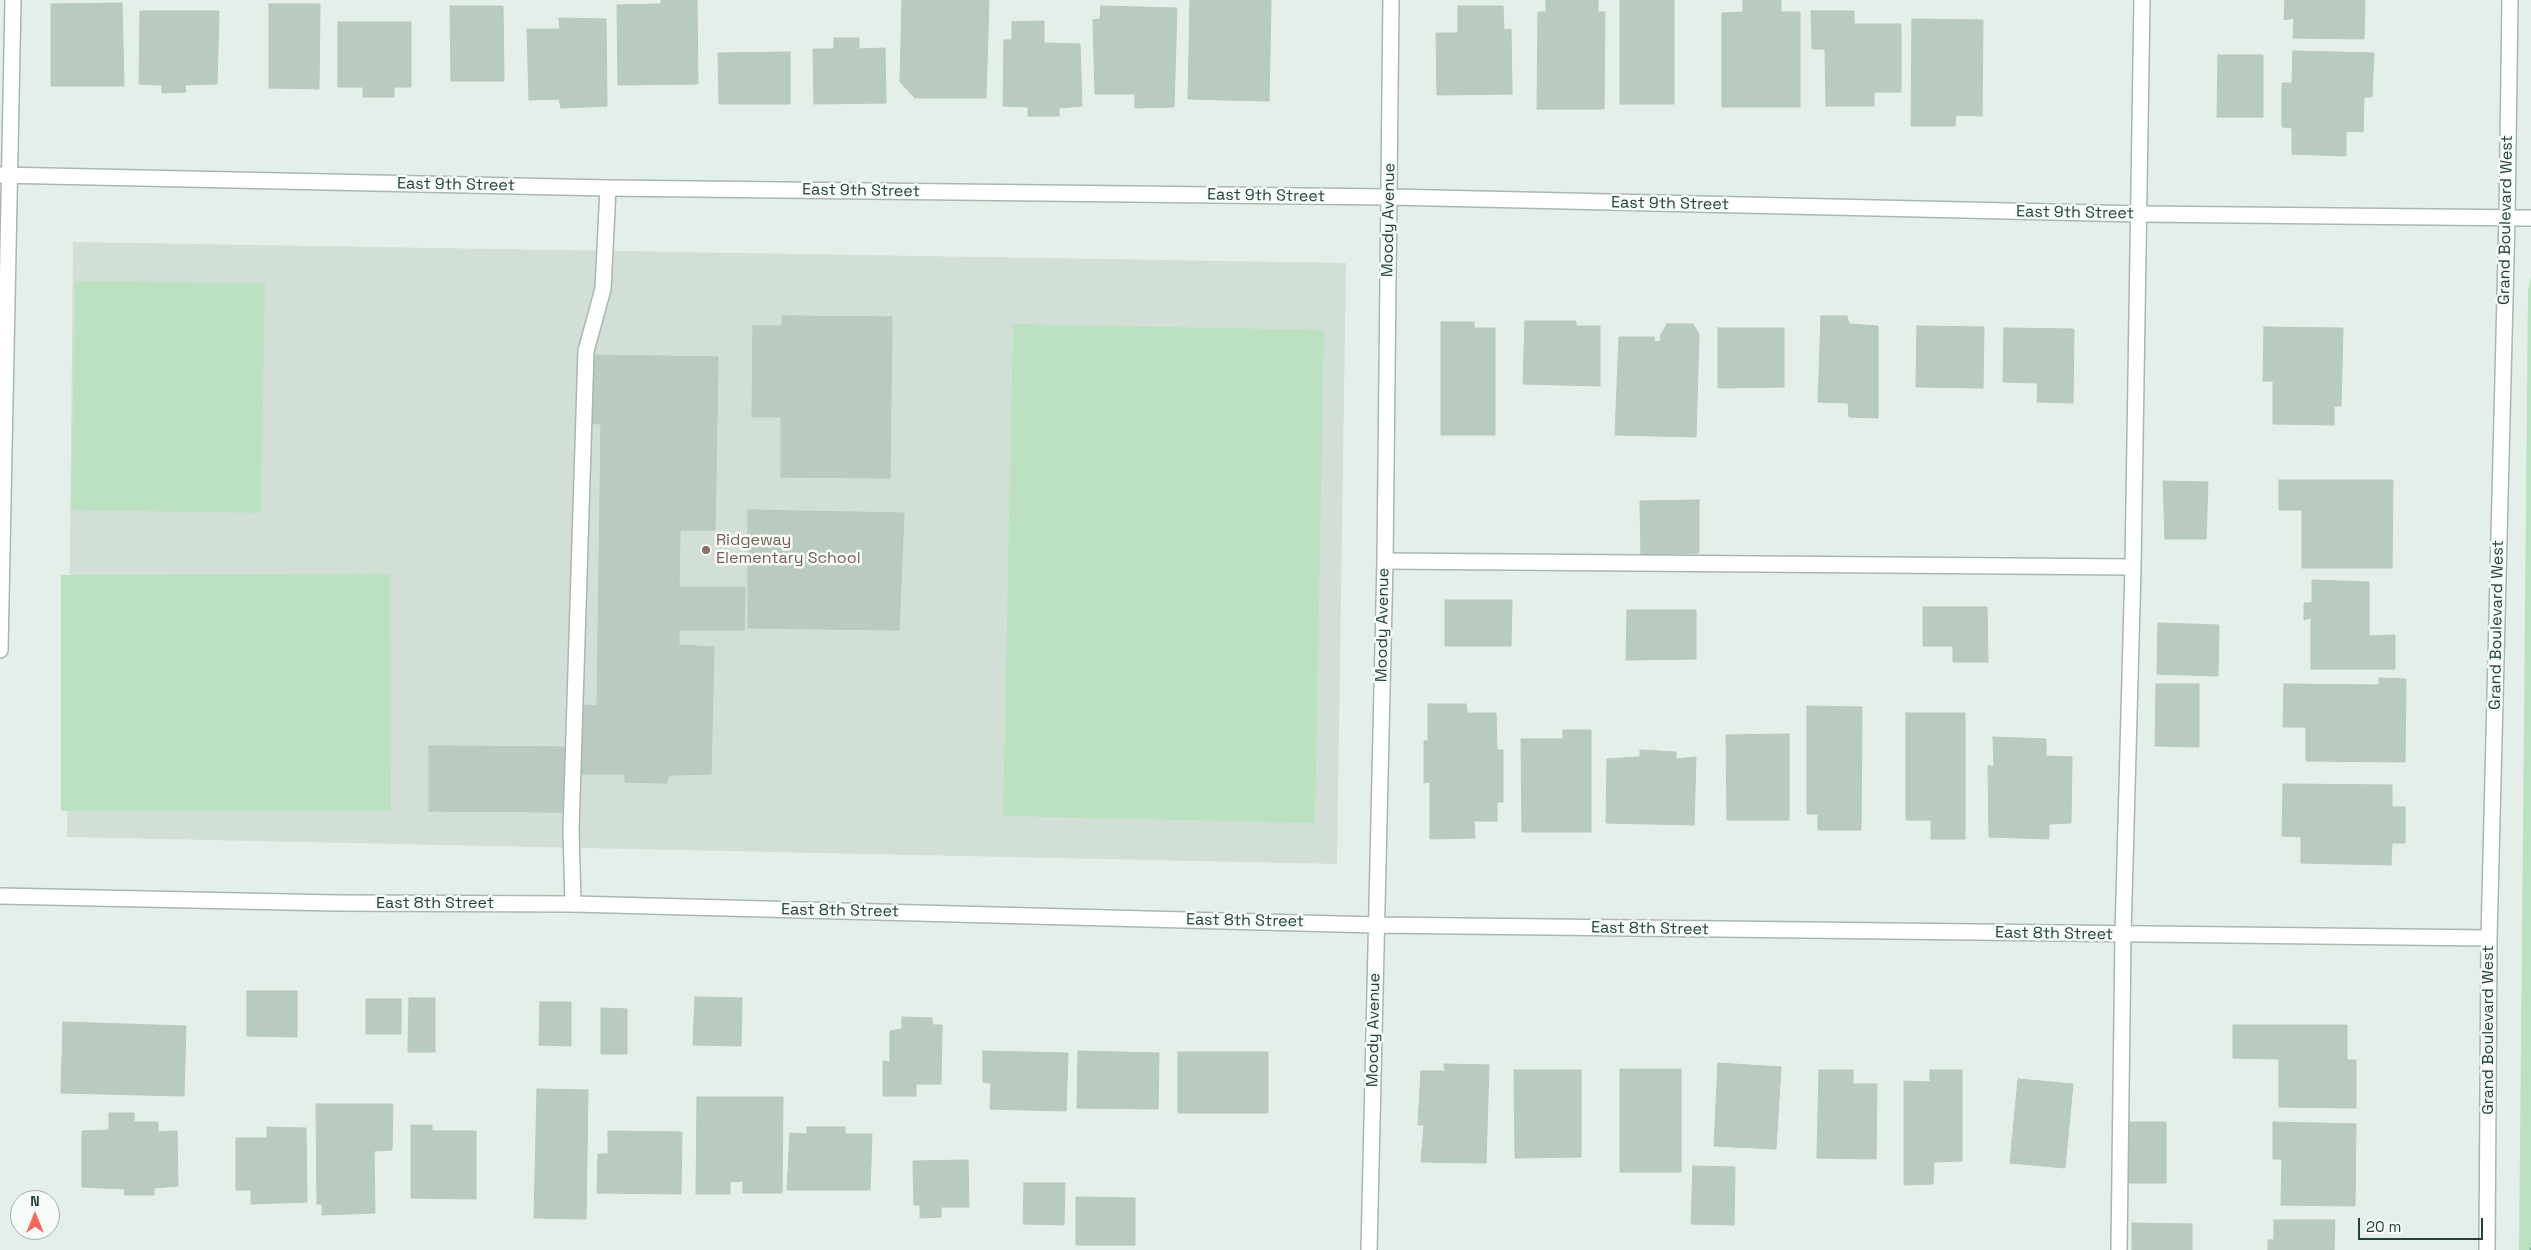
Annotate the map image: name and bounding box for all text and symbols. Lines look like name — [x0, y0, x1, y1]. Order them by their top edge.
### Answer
street label: Grand Boulevard West — [2495, 135, 2517, 305]
street label: Moody Avenue — [1378, 163, 1400, 277]
street label: East 9th Street — [397, 174, 515, 196]
street label: East 9th Street — [802, 180, 920, 202]
street label: East 9th Street — [1207, 185, 1325, 207]
street label: East 9th Street — [1611, 193, 1729, 215]
street label: East 9th Street — [2016, 202, 2134, 224]
place label: Ridgeway Elementary School — [716, 531, 861, 569]
street label: Grand Boulevard West — [2486, 540, 2508, 710]
marker: Ridgeway Elementary School — [700, 544, 712, 556]
street label: Moody Avenue — [1372, 568, 1394, 682]
street label: East 8th Street — [376, 894, 494, 914]
street label: East 8th Street — [781, 900, 899, 922]
street label: East 8th Street — [1186, 910, 1304, 932]
street label: East 8th Street — [1591, 918, 1709, 940]
street label: East 8th Street — [1995, 923, 2113, 945]
street label: Grand Boulevard West — [2479, 945, 2499, 1115]
street label: Moody Avenue — [1363, 973, 1385, 1087]
north arrow — [10, 1190, 60, 1240]
text: N — [30, 1192, 40, 1210]
scale bar — [2361, 1208, 2486, 1240]
text: 20 m — [2366, 1217, 2401, 1236]

